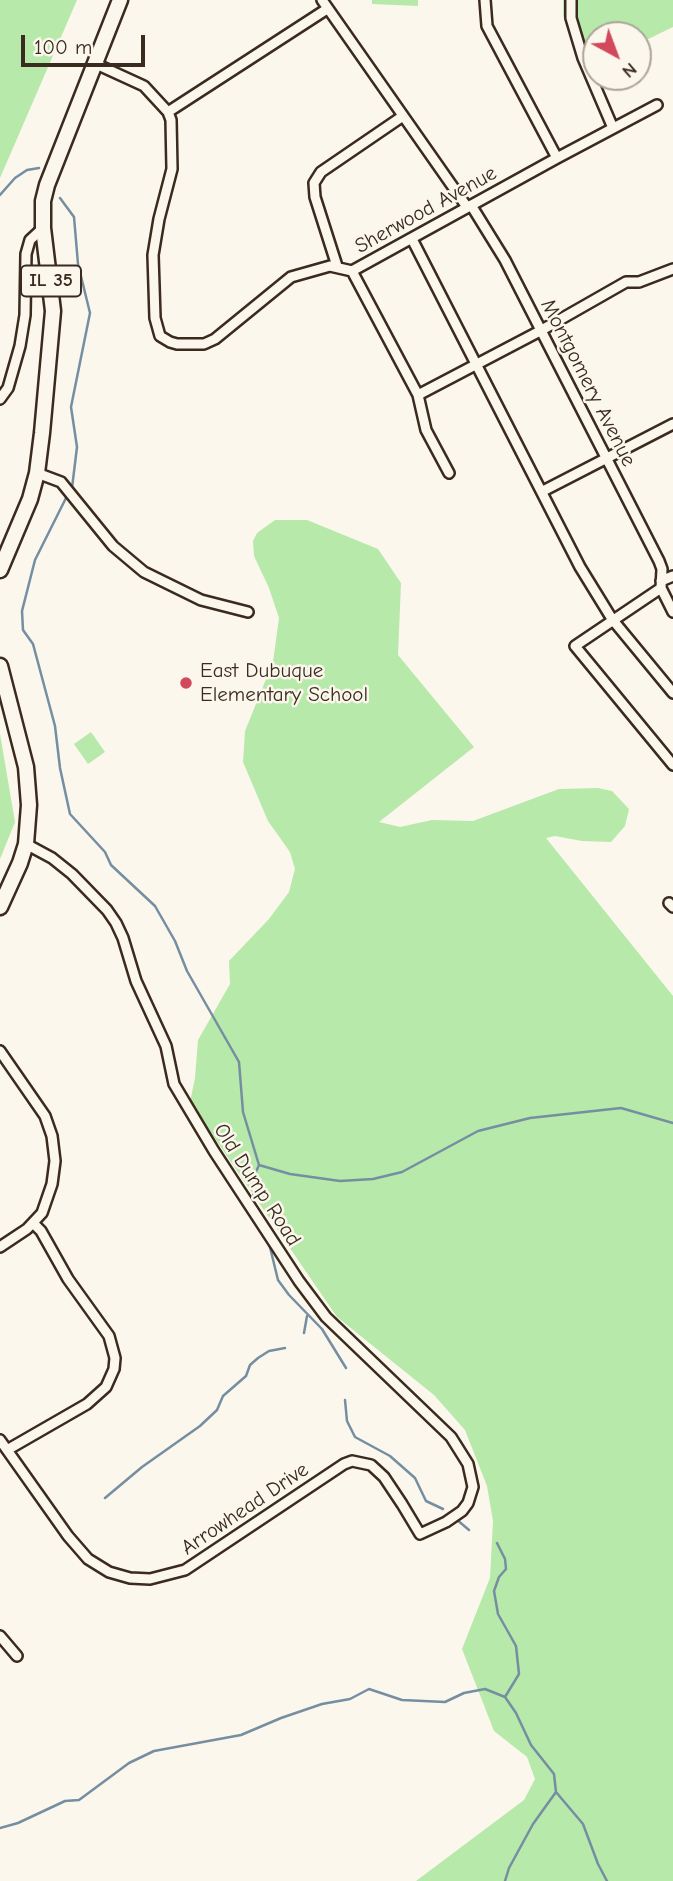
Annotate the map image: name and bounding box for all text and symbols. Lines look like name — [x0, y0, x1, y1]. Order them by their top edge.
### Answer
scale bar — [24, 21, 149, 65]
north arrow — [582, 21, 652, 91]
text: 100 m — [34, 35, 92, 59]
text: N — [618, 58, 641, 83]
street label: Sherwood Avenue — [351, 161, 501, 259]
road number: IL 35 — [21, 266, 81, 296]
street label: Montgomery Avenue — [535, 295, 641, 471]
place label: East Dubuque Elementary School — [200, 658, 368, 708]
marker: East Dubuque Elementary School — [178, 675, 194, 691]
street label: Old Dump Road — [208, 1119, 306, 1251]
street label: Arrowhead Drive — [177, 1457, 313, 1561]

